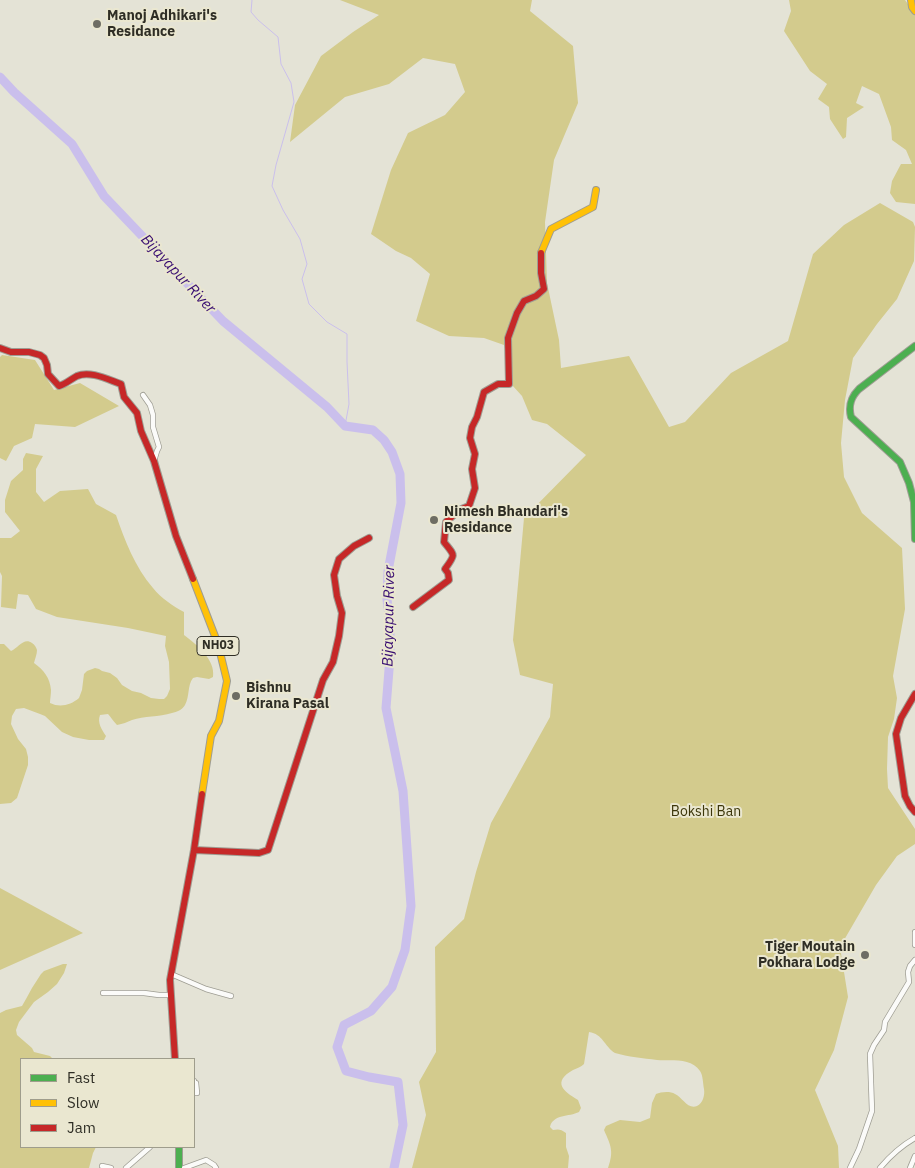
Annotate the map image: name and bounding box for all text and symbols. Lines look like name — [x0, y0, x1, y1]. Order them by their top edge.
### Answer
place label: Manoj Adhikari's Residance — [107, 8, 217, 40]
marker: Manoj Adhikari's Residance — [91, 18, 103, 30]
water label: Bijayapur River — [137, 231, 219, 317]
place label: Nimesh Bhandari's Residance — [444, 504, 568, 536]
marker: Nimesh Bhandari's Residance — [428, 514, 440, 526]
water label: Bijayapur River — [379, 565, 399, 667]
road number: NH03 — [197, 636, 239, 656]
place label: Bishnu Kirana Pasal — [246, 680, 329, 712]
marker: Bishnu Kirana Pasal — [230, 690, 242, 702]
park label: Bokshi Ban — [671, 804, 741, 820]
place label: Tiger Moutain Pokhara Lodge — [758, 939, 855, 972]
marker: Tiger Moutain Pokhara Lodge — [859, 949, 871, 961]
legend — [20, 1058, 195, 1148]
text: Fast — [67, 1068, 95, 1087]
text: Slow — [67, 1093, 100, 1112]
text: Jam — [67, 1118, 96, 1137]

